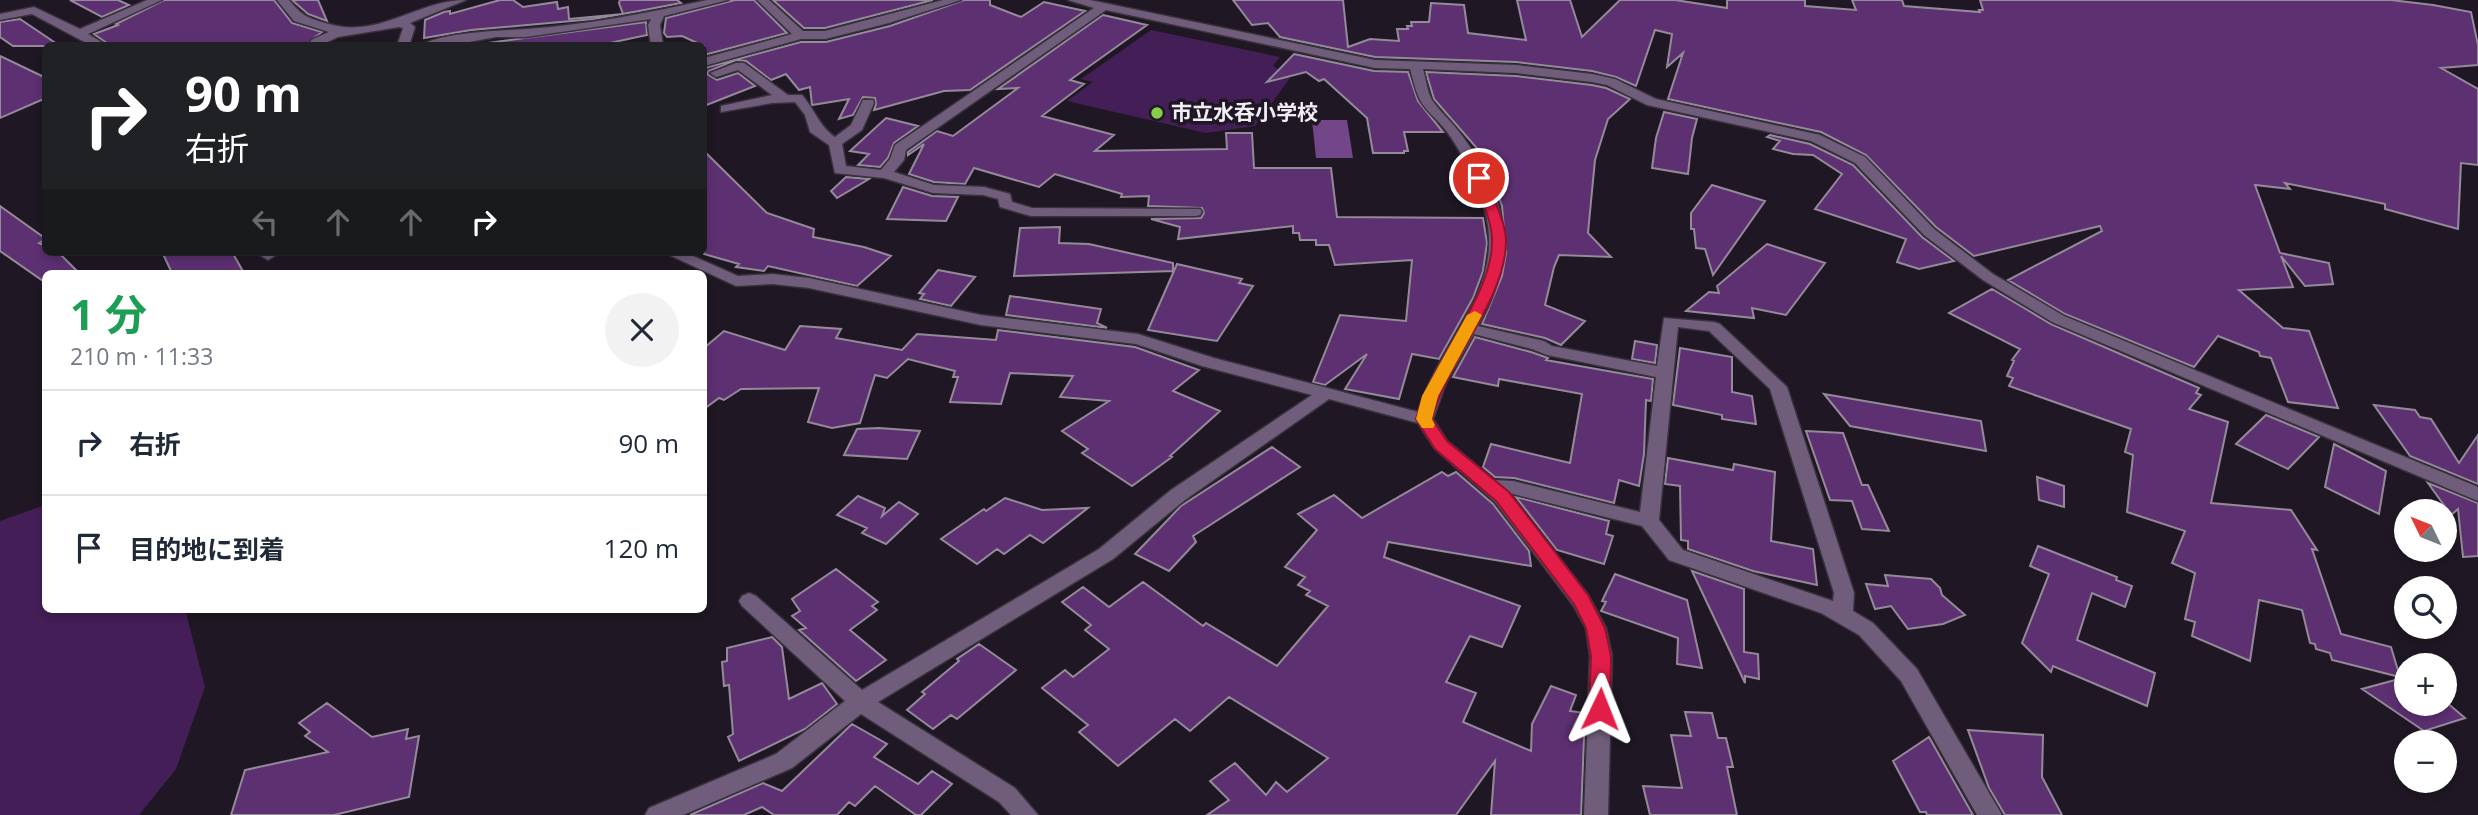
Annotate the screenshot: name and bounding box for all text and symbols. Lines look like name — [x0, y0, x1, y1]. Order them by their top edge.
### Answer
text: 90 m — [185, 60, 302, 126]
icon: right — [70, 70, 161, 161]
place label: 市立水呑小学校 — [1171, 98, 1318, 126]
marker: 市立水呑小学校 — [1149, 105, 1165, 121]
text: 右折 — [185, 126, 249, 169]
pin — [1449, 148, 1509, 208]
icon: arrive — [1460, 159, 1498, 197]
icon: left — [246, 203, 284, 241]
icon: ahead — [319, 203, 357, 241]
icon: ahead — [392, 203, 430, 241]
icon: right — [465, 203, 503, 241]
text: 1 分 — [70, 285, 147, 342]
button: close — [605, 293, 679, 367]
text: 210 m · 11:33 — [70, 340, 213, 372]
icon: right — [70, 424, 108, 462]
text: 90 m — [618, 425, 679, 461]
text: 右折 — [129, 426, 181, 462]
north arrow — [2394, 499, 2457, 562]
map controls — [2394, 499, 2457, 793]
icon: arrive — [70, 529, 108, 567]
text: 120 m — [604, 530, 679, 566]
text: 目的地に到着 — [129, 531, 285, 567]
button: search — [2394, 576, 2457, 639]
button: + — [2394, 653, 2457, 716]
position arrow — [1563, 672, 1637, 746]
button: − — [2394, 730, 2457, 793]

